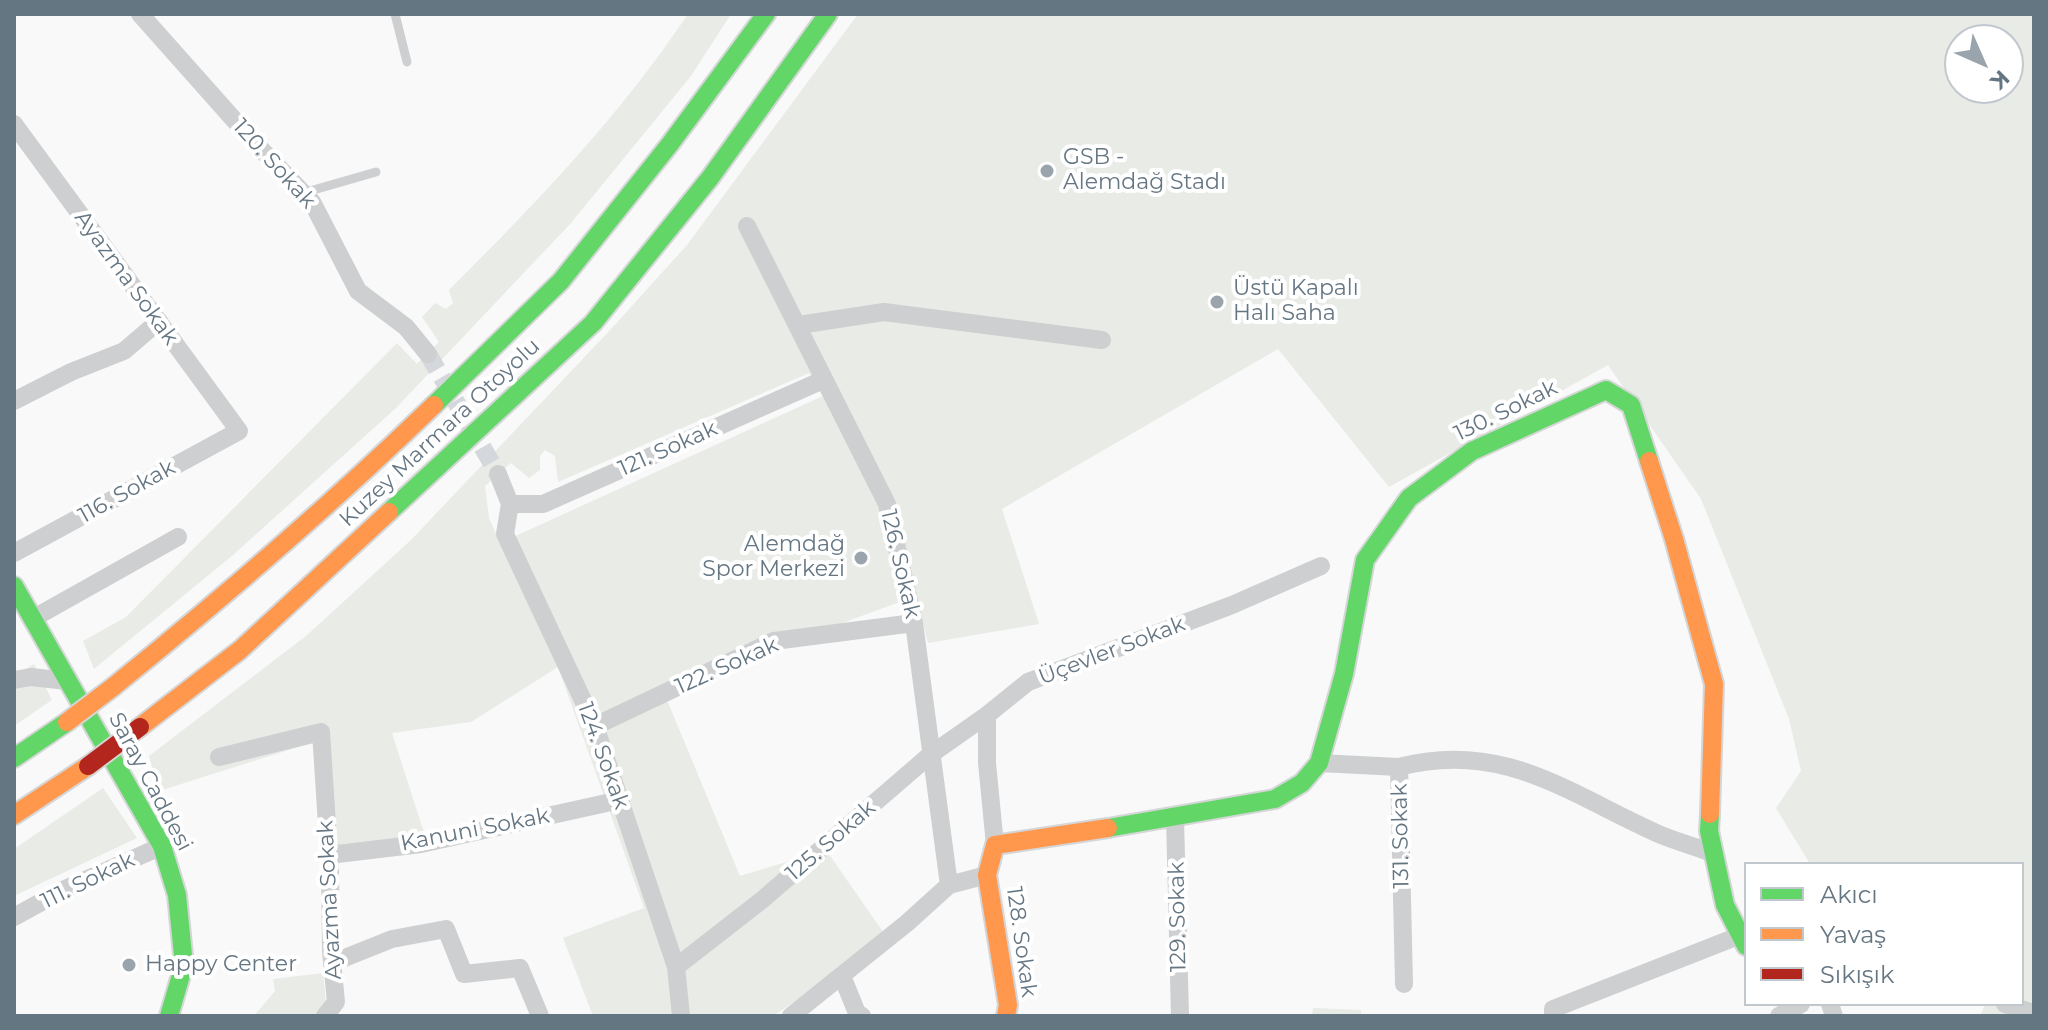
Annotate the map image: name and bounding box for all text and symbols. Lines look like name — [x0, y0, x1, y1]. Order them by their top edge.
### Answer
north arrow — [1944, 24, 2024, 104]
text: K — [1985, 65, 2015, 95]
street label: 120. Sokak — [227, 114, 321, 214]
place label: GSB - Alemdağ Stadı — [1063, 145, 1226, 196]
marker: GSB - Alemdağ Stadı — [1038, 162, 1056, 180]
street label: Ayazma Sokak — [68, 206, 184, 350]
place label: Üstü Kapalı Halı Saha — [1233, 276, 1359, 328]
marker: Üstü Kapalı Halı Saha — [1208, 293, 1226, 311]
street label: Kuzey Marmara Otoyolu — [334, 333, 546, 533]
street label: 130. Sokak — [1450, 375, 1562, 447]
street label: 121. Sokak — [615, 416, 721, 482]
street label: 116. Sokak — [74, 455, 180, 529]
street label: 126. Sokak — [875, 507, 925, 621]
place label: Alemdağ Spor Merkezi — [702, 532, 845, 584]
marker: Alemdağ Spor Merkezi — [852, 549, 870, 567]
street label: Üçevler Sokak — [1035, 611, 1189, 691]
street label: 122. Sokak — [671, 632, 783, 700]
street label: 124. Sokak — [571, 699, 635, 813]
street label: Saray Caddesi — [102, 708, 198, 856]
street label: 131. Sokak — [1387, 783, 1415, 889]
street label: 125. Sokak — [781, 795, 881, 887]
street label: Kanuni Sokak — [398, 803, 552, 857]
street label: Ayazma Sokak — [313, 820, 347, 980]
street label: 111. Sokak — [37, 847, 139, 915]
street label: 129. Sokak — [1164, 862, 1192, 972]
legend — [1744, 862, 2024, 1006]
text: Akıcı — [1820, 880, 1878, 909]
street label: 128. Sokak — [1000, 885, 1042, 999]
text: Yavaş — [1820, 920, 1886, 949]
place label: Happy Center — [145, 952, 297, 978]
marker: Happy Center — [120, 956, 138, 974]
text: Sıkışık — [1820, 960, 1894, 989]

